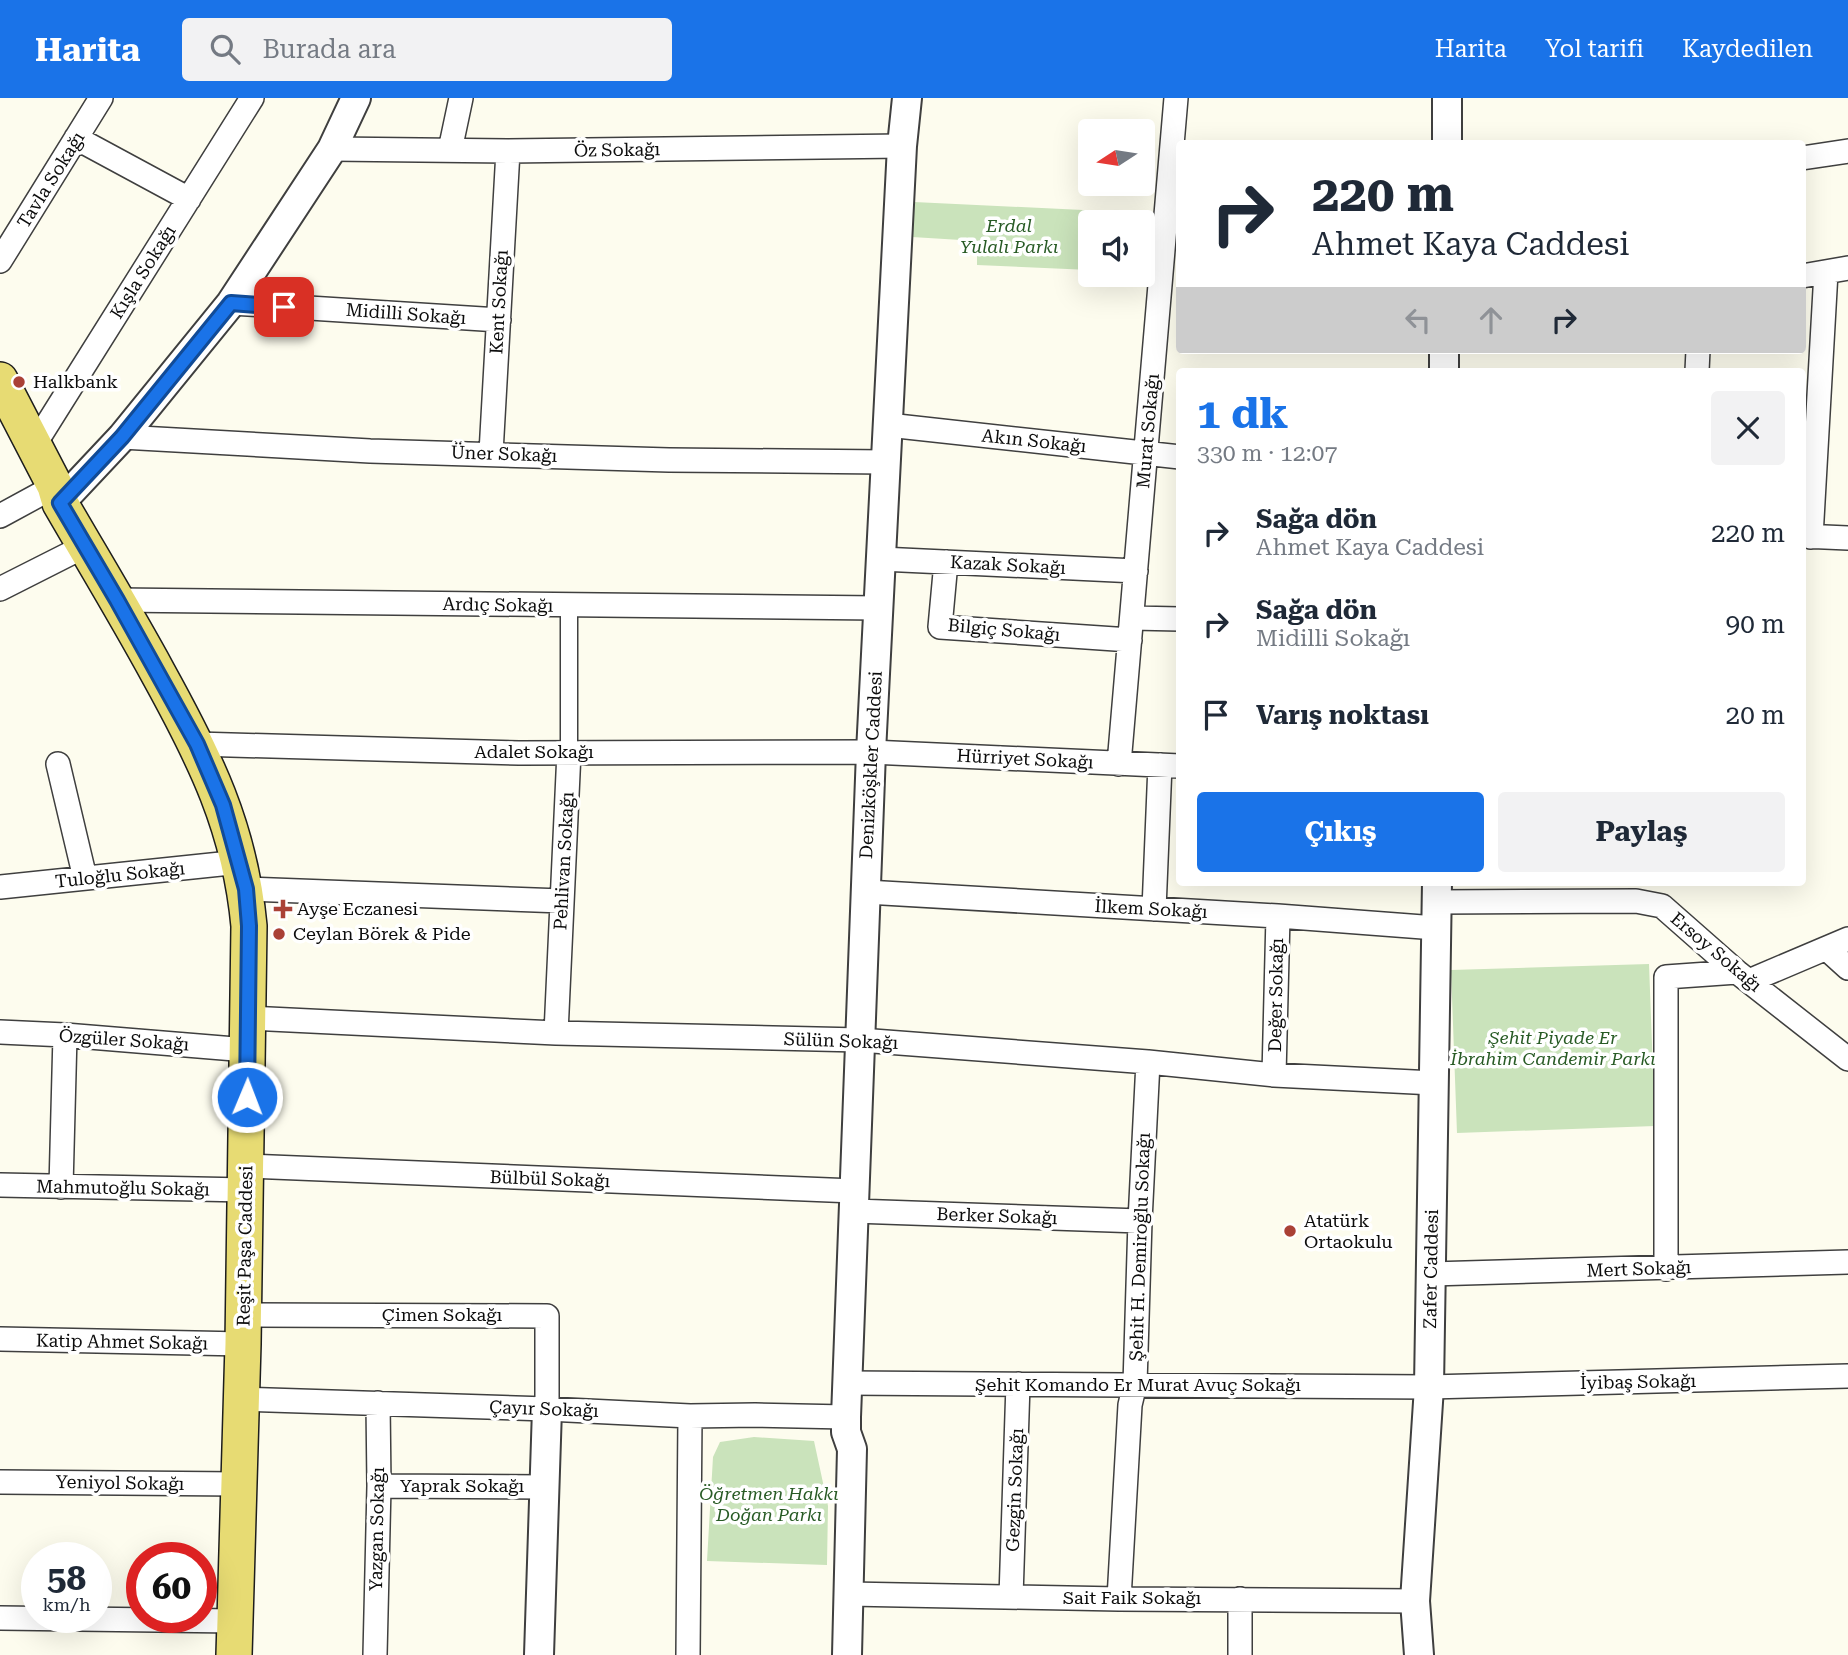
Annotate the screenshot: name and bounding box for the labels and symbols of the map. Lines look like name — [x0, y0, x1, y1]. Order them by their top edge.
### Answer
north arrow — [1078, 119, 1155, 196]
street label: Tavla Sokağı — [13, 128, 89, 232]
street label: Öz Sokağı — [574, 138, 661, 161]
park label: Erdal Yulalı Parkı — [960, 215, 1059, 257]
street label: Kışla Sokağı — [105, 221, 180, 322]
street label: Kent Sokağı — [485, 249, 512, 355]
pin — [254, 277, 314, 337]
street label: Midilli Sokağı — [345, 299, 467, 328]
place label: Halkbank — [33, 371, 118, 392]
street label: Murat Sokağı — [1132, 372, 1163, 489]
marker: Halkbank — [11, 374, 27, 390]
street label: Akın Sokağı — [981, 425, 1088, 456]
street label: Üner Sokağı — [450, 441, 558, 466]
street label: Kazak Sokağı — [950, 551, 1067, 578]
street label: Ardıç Sokağı — [442, 593, 554, 616]
street label: Bilgiç Sokağı — [947, 614, 1061, 645]
street label: Denizköşkler Caddesi — [855, 670, 886, 860]
street label: Adalet Sokağı — [474, 741, 594, 762]
street label: Hürriyet Sokağı — [956, 744, 1094, 773]
street label: Pehlivan Sokağı — [549, 791, 578, 931]
street label: Tuloğlu Sokağı — [54, 857, 186, 892]
street label: İlkem Sokağı — [1094, 895, 1208, 922]
place label: Ayşe Eczanesi — [297, 898, 418, 919]
marker: Ayşe Eczanesi — [275, 901, 291, 917]
street label: Ersoy Sokağı — [1667, 907, 1766, 996]
place label: Ceylan Börek & Pide — [293, 923, 471, 944]
marker: Ceylan Börek & Pide — [271, 926, 287, 942]
street label: Değer Sokağı — [1264, 937, 1287, 1052]
street label: Özgüler Sokağı — [58, 1024, 190, 1055]
park label: Şehit Piyade Er İbrahim Candemir Parkı — [1449, 1027, 1656, 1069]
street label: Sülün Sokağı — [783, 1028, 899, 1053]
position arrow — [210, 1060, 284, 1134]
street label: Şehit H. Demiroğlu Sokağı — [1125, 1132, 1154, 1362]
street label: Reşit Paşa Caddesi — [233, 1165, 256, 1327]
street label: Bülbül Sokağı — [489, 1166, 611, 1191]
street label: Mahmutoğlu Sokağı — [36, 1175, 210, 1200]
street label: Berker Sokağı — [936, 1203, 1058, 1228]
street label: Zafer Caddesi — [1419, 1209, 1442, 1329]
place label: Atatürk Ortaokulu — [1304, 1210, 1392, 1252]
marker: Atatürk Ortaokulu — [1282, 1223, 1298, 1239]
street label: Mert Sokağı — [1586, 1256, 1692, 1281]
street label: Çimen Sokağı — [382, 1304, 502, 1325]
street label: Katip Ahmet Sokağı — [36, 1329, 209, 1354]
street label: İyibaş Sokağı — [1580, 1370, 1697, 1393]
street label: Şehit Komando Er Murat Avuç Sokağı — [975, 1374, 1301, 1395]
street label: Çayır Sokağı — [489, 1396, 599, 1421]
street label: Gezgin Sokağı — [1002, 1428, 1027, 1552]
street label: Yazgan Sokağı — [365, 1467, 388, 1591]
street label: Yeniyol Sokağı — [55, 1471, 185, 1494]
street label: Yaprak Sokağı — [400, 1475, 524, 1496]
park label: Öğretmen Hakkı Doğan Parkı — [699, 1483, 839, 1525]
speed limit sign: 60 — [126, 1542, 217, 1633]
street label: Sait Faik Sokağı — [1063, 1587, 1201, 1608]

